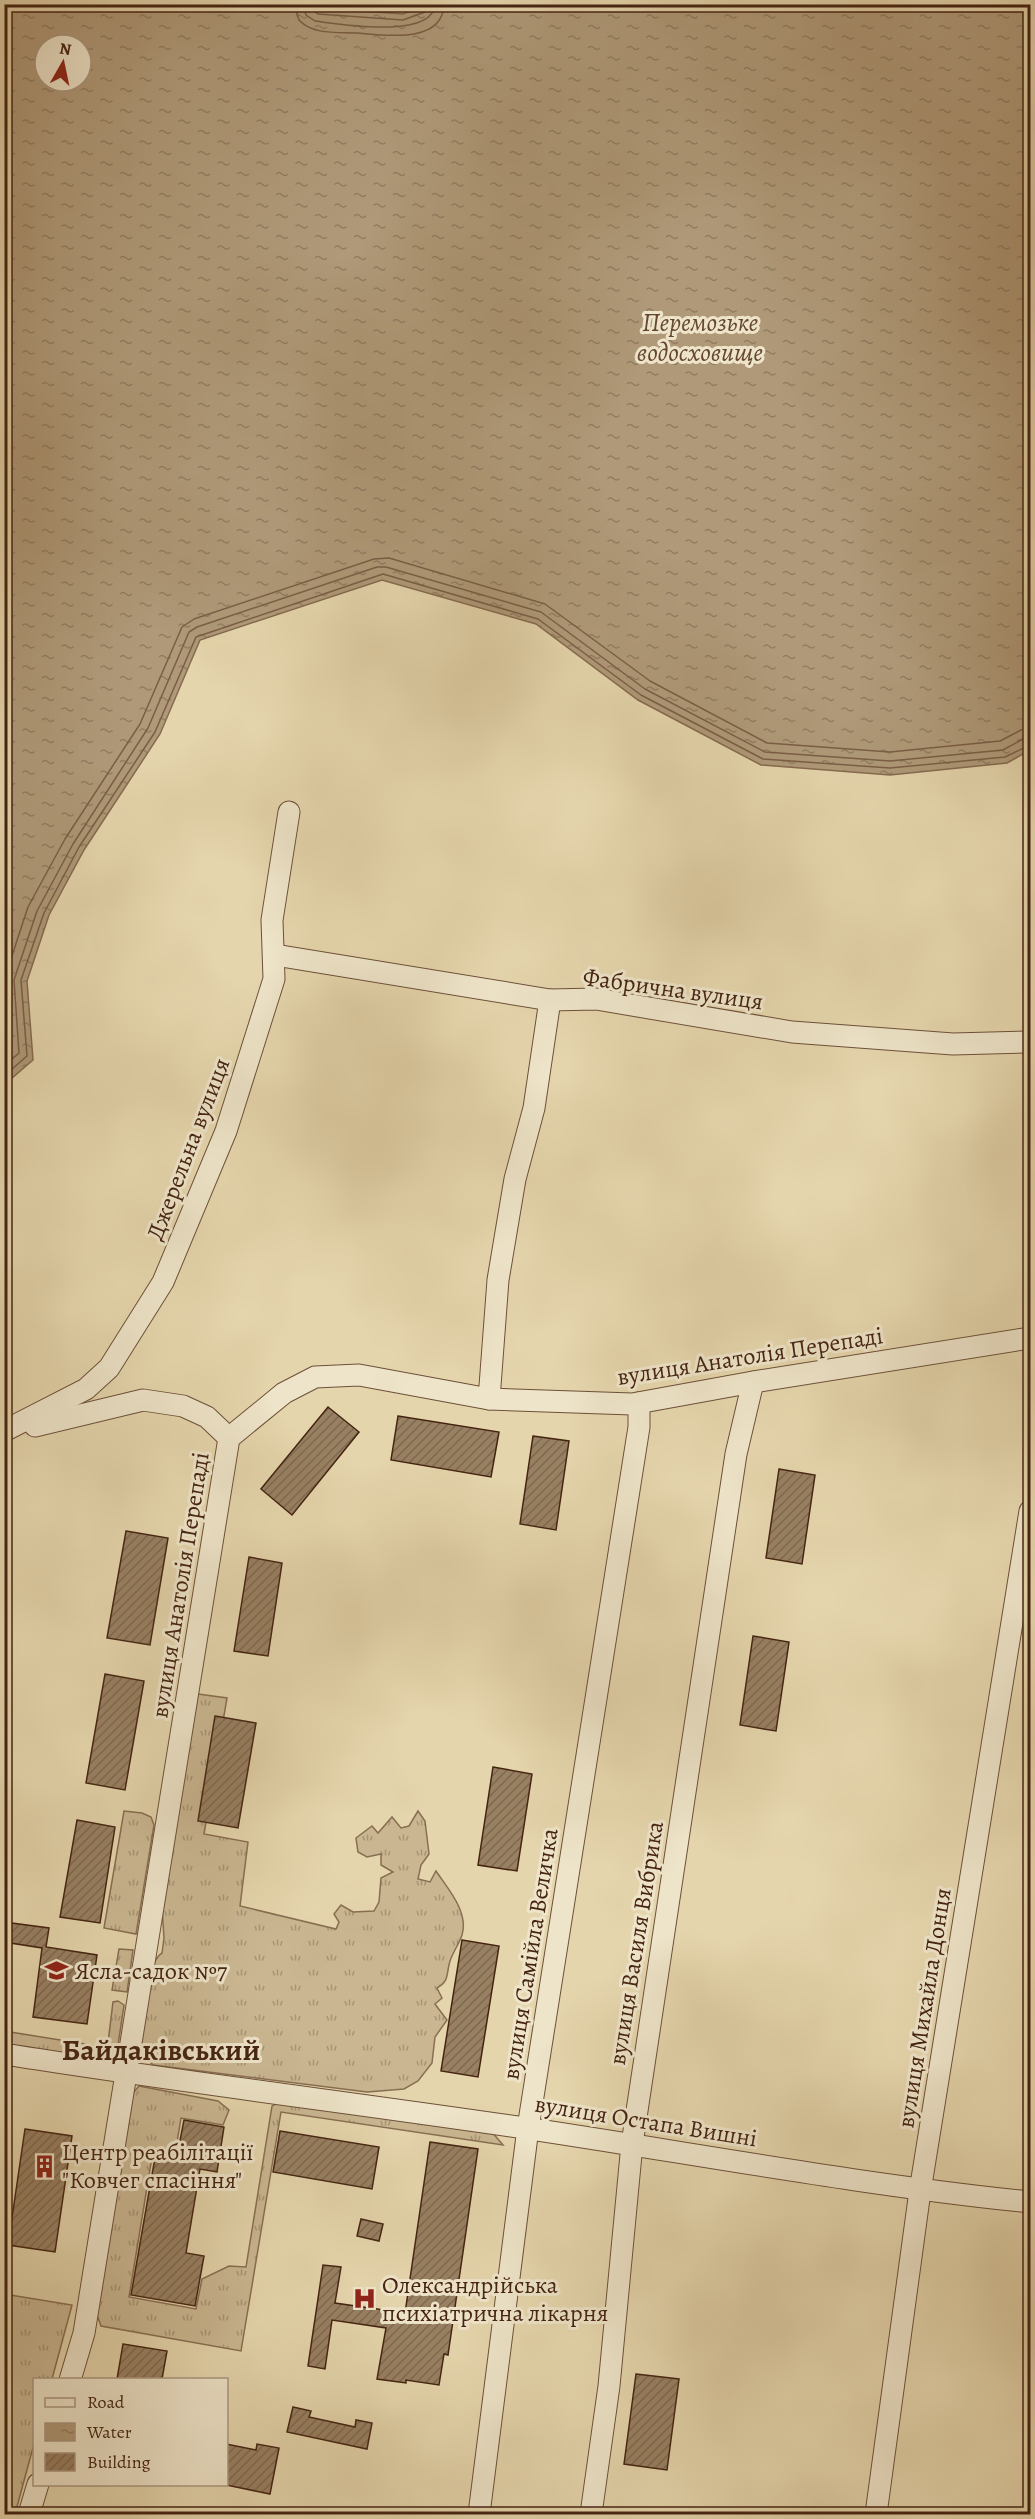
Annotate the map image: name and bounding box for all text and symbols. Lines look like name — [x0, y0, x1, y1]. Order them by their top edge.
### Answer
north arrow — [33, 33, 93, 93]
text: N — [58, 37, 73, 61]
water label: Перемозьке водосховище — [637, 305, 763, 370]
street label: Фабрична вулиця — [581, 961, 765, 1017]
street label: Джерельна вулиця — [139, 1053, 237, 1245]
street label: вулиця Анатолія Перепаді — [615, 1319, 885, 1393]
street label: вулиця Анатолія Перепаді — [143, 1450, 217, 1720]
street label: вулиця Василя Вибрика — [601, 1819, 671, 2067]
street label: вулиця Самійла Величка — [494, 1826, 566, 2082]
street label: вулиця Михайла Донця — [889, 1886, 959, 2130]
place label: Ясла-садок №7 — [75, 1955, 228, 1987]
school or university icon: Ясла-садок №7 — [44, 1958, 70, 1984]
district label: Байдаківський — [62, 2030, 260, 2070]
street label: вулиця Остапа Вишні — [533, 2088, 759, 2154]
place label: Центр реабілітації "Ковчег спасіння" — [62, 2136, 254, 2196]
building icon: Центр реабілітації "Ковчег спасіння" — [31, 2153, 57, 2179]
place label: Олександрійська психіатрична лікарня — [382, 2269, 608, 2329]
hospital icon: Олександрійська психіатрична лікарня — [351, 2286, 377, 2312]
legend — [33, 2378, 228, 2486]
text: Road — [87, 2390, 125, 2414]
text: Water — [86, 2420, 132, 2444]
text: Building — [87, 2450, 151, 2474]

